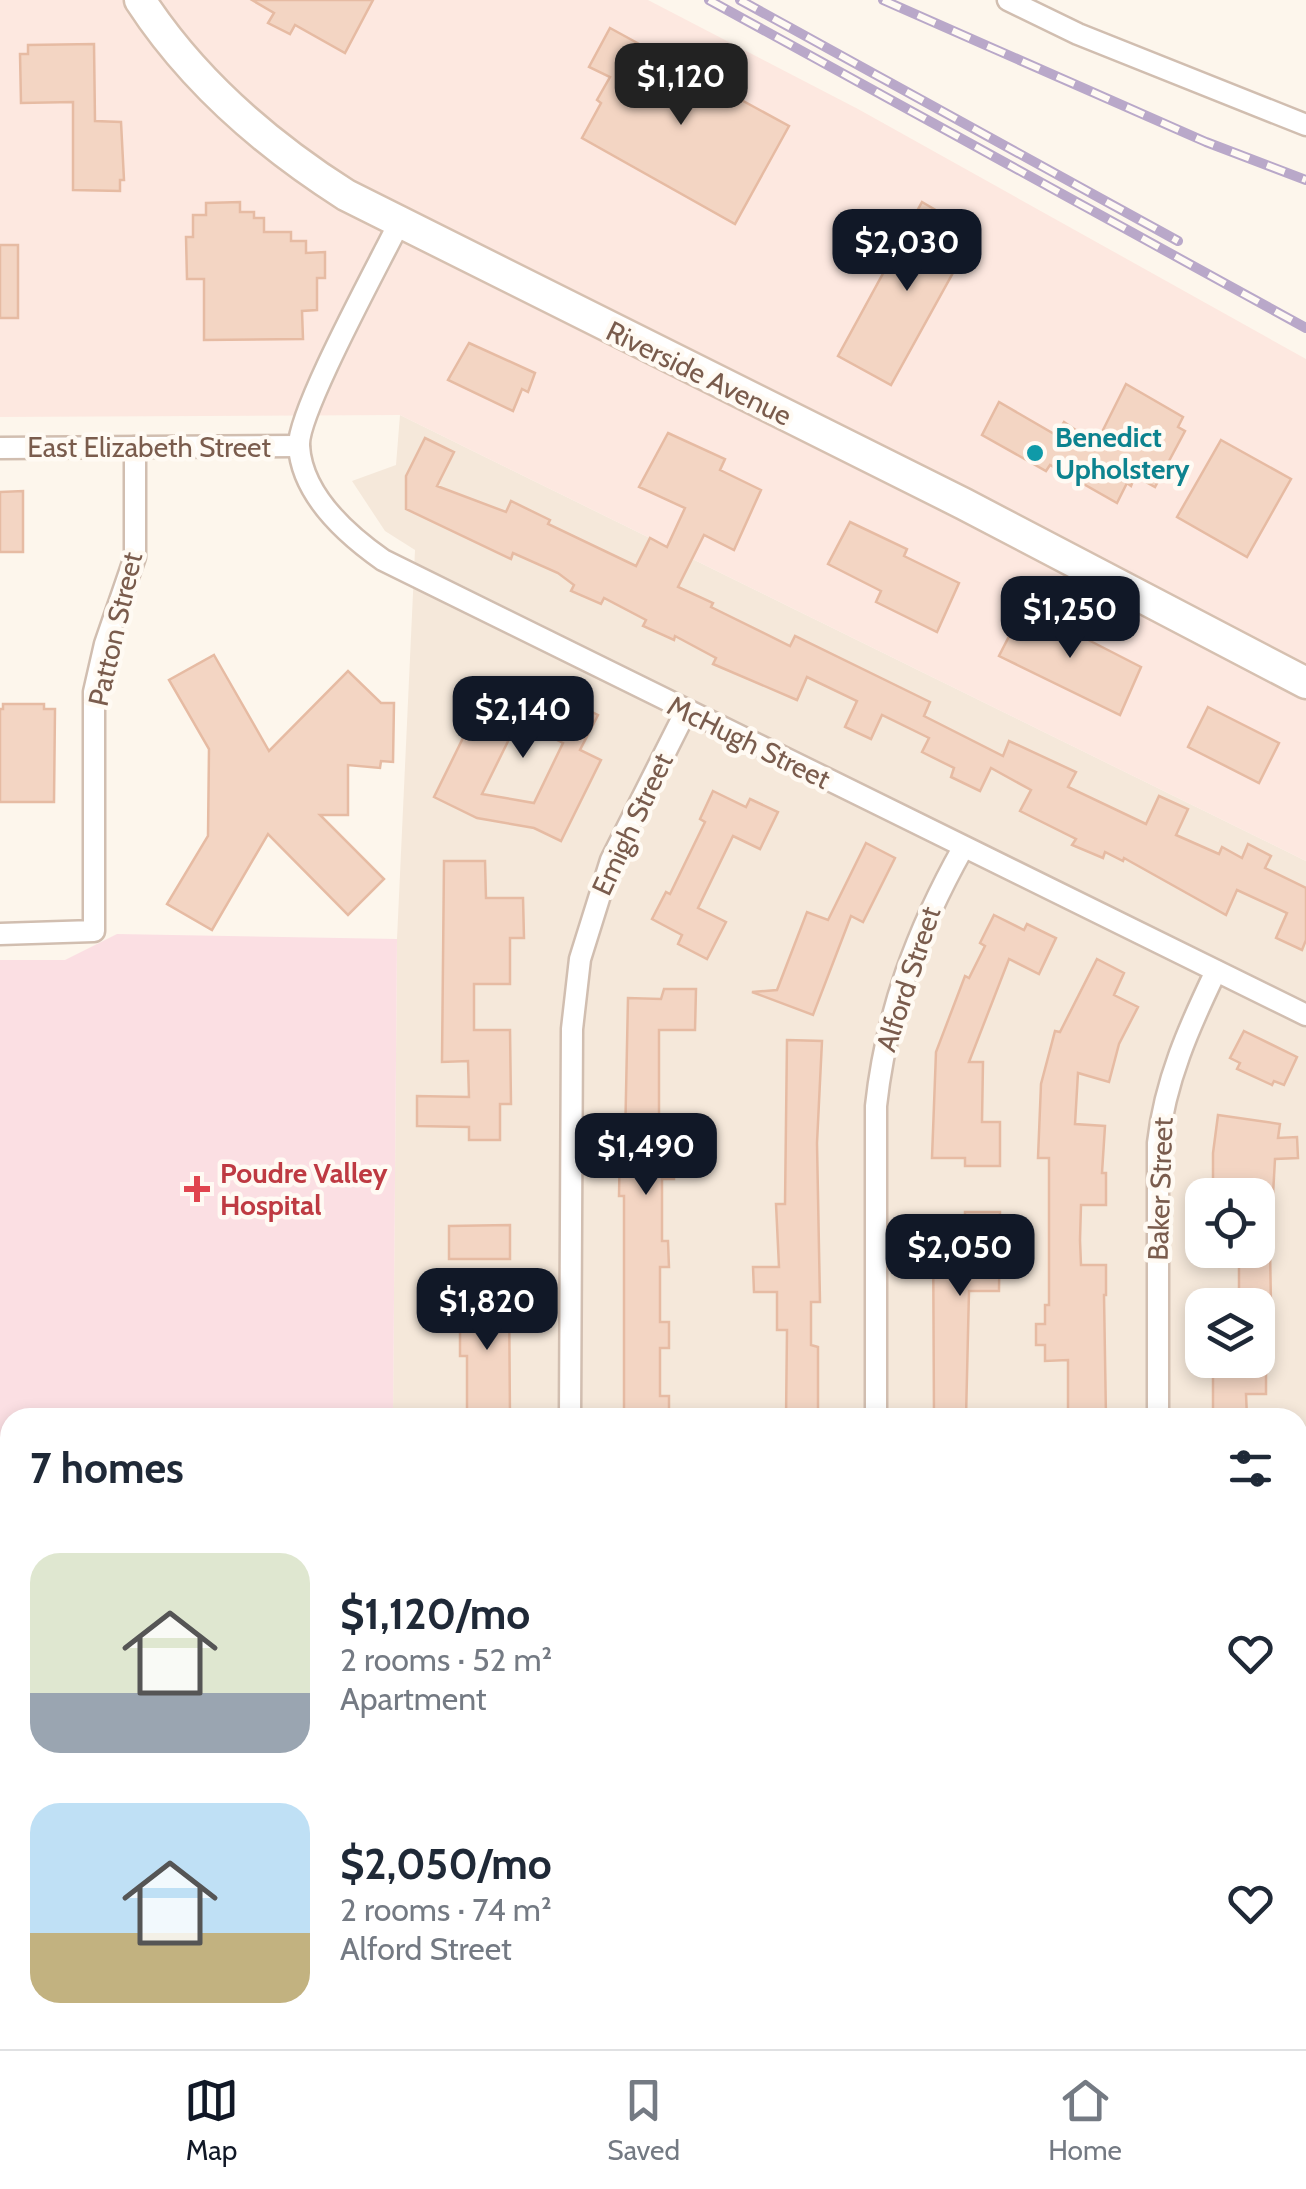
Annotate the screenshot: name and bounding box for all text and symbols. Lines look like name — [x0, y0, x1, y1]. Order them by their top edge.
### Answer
pin: $1,120 — [600, 43, 762, 128]
text: $1,120 — [637, 56, 725, 95]
pin: $2,030 — [826, 209, 988, 294]
text: $2,030 — [854, 222, 960, 261]
street label: Riverside Avenue — [601, 313, 797, 433]
place label: Benedict Upholstery — [1055, 420, 1190, 486]
street label: East Elizabeth Street — [27, 430, 271, 464]
marker: Benedict Upholstery — [1024, 442, 1046, 464]
street label: Patton Street — [81, 549, 149, 709]
pin: $1,250 — [989, 576, 1151, 661]
text: $1,250 — [1023, 589, 1117, 628]
pin: $2,140 — [442, 676, 604, 761]
street label: McHugh Street — [662, 688, 836, 796]
text: $2,140 — [475, 689, 571, 728]
street label: Emigh Street — [584, 747, 680, 901]
street label: Alford Street — [869, 902, 947, 1056]
pin: $1,490 — [565, 1113, 727, 1198]
street label: Baker Street — [1141, 1117, 1179, 1261]
text: $1,490 — [597, 1126, 695, 1165]
place label: Poudre Valley Hospital — [220, 1156, 387, 1222]
marker: Poudre Valley Hospital — [184, 1176, 210, 1202]
map controls — [1185, 1178, 1275, 1378]
button: locate — [1185, 1178, 1275, 1268]
pin: $2,050 — [879, 1214, 1041, 1299]
text: $2,050 — [908, 1227, 1013, 1266]
pin: $1,820 — [406, 1268, 568, 1353]
text: $1,820 — [439, 1281, 535, 1320]
button: layers — [1185, 1288, 1275, 1378]
icon: filters — [1223, 1441, 1278, 1496]
text: 7 homes — [30, 1442, 184, 1494]
text: $1,120/mo — [340, 1588, 530, 1640]
icon: home — [110, 1593, 230, 1713]
icon: heart — [1223, 1626, 1278, 1681]
text: 2 rooms · 52 m² — [340, 1640, 552, 1679]
text: Apartment — [340, 1679, 487, 1718]
text: $2,050/mo — [340, 1838, 552, 1890]
icon: home — [110, 1843, 230, 1963]
icon: heart — [1223, 1876, 1278, 1931]
text: 2 rooms · 74 m² — [340, 1890, 552, 1929]
text: Alford Street — [340, 1929, 512, 1968]
tab: Map — [184, 2073, 239, 2167]
tab: Saved — [607, 2073, 680, 2167]
tab: Home — [1048, 2073, 1122, 2167]

